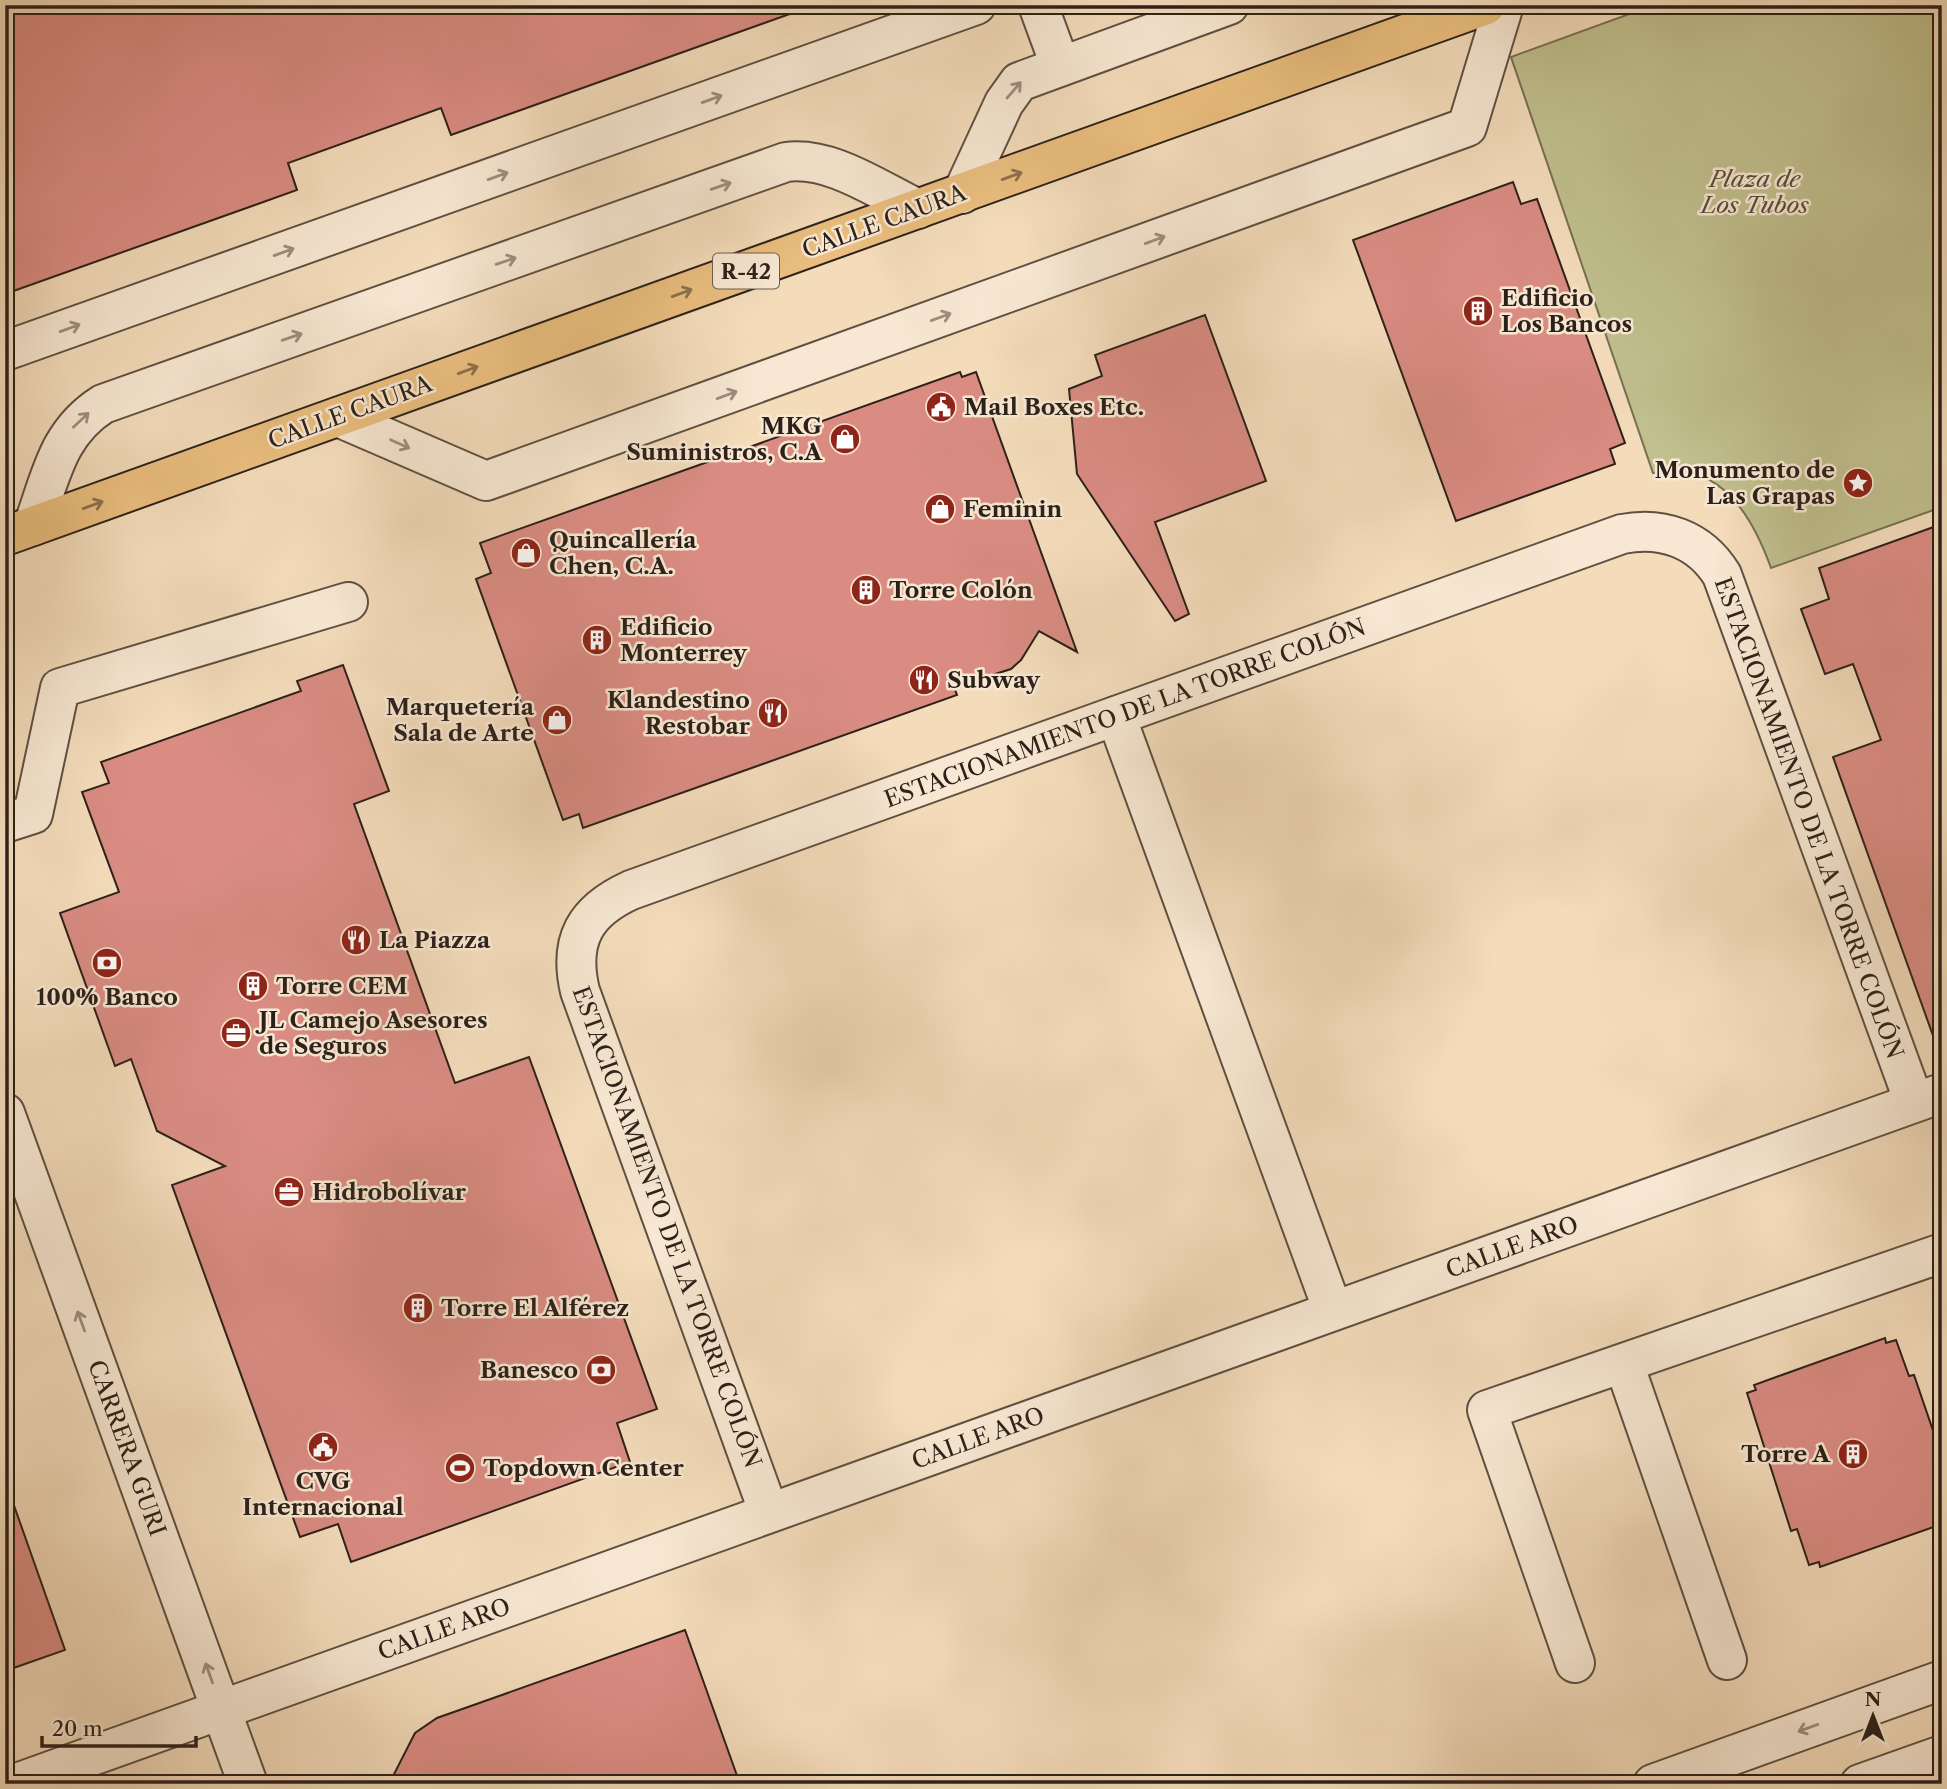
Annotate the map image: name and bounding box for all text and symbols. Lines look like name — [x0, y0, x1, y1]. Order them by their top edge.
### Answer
one-way arrow — [1006, 81, 1022, 99]
one-way arrow — [701, 92, 723, 104]
park label: Plaza de Los Tubos — [1699, 165, 1810, 219]
one-way arrow — [487, 169, 509, 181]
one-way arrow — [1001, 169, 1023, 182]
one-way arrow — [709, 178, 731, 191]
street label: CALLE CAURA — [798, 178, 971, 264]
one-way arrow — [1144, 233, 1166, 245]
one-way arrow — [272, 245, 294, 257]
one-way arrow — [495, 254, 517, 267]
road number: R-42 — [713, 254, 779, 288]
place label: Edificio Los Bancos — [1501, 284, 1632, 338]
one-way arrow — [671, 286, 693, 298]
building icon: Edificio Los Bancos — [1461, 294, 1495, 328]
one-way arrow — [930, 310, 952, 323]
one-way arrow — [58, 321, 80, 334]
one-way arrow — [280, 330, 302, 342]
one-way arrow — [457, 363, 479, 375]
street label: CALLE CAURA — [264, 369, 437, 455]
one-way arrow — [716, 387, 738, 400]
public building icon: Mail Boxes Etc. — [924, 390, 958, 424]
place label: Mail Boxes Etc. — [964, 393, 1144, 421]
one-way arrow — [72, 412, 89, 429]
place label: MKG Suministros, C.A — [626, 412, 823, 466]
shop icon: MKG Suministros, C.A — [828, 422, 862, 456]
one-way arrow — [389, 438, 410, 451]
place label: Monumento de Las Grapas — [1655, 456, 1835, 510]
place icon: Monumento de Las Grapas — [1841, 466, 1875, 500]
shop icon: Feminin — [923, 492, 957, 526]
place label: Feminin — [963, 495, 1063, 523]
one-way arrow — [81, 497, 103, 510]
place label: Quincallería Chen, C.A. — [549, 526, 697, 580]
shop icon: Quincallería Chen, C.A. — [509, 536, 543, 570]
building icon: Torre Colón — [849, 573, 883, 607]
street label: ESTACIONAMIENTO DE LA TORRE COLÓN — [1709, 574, 1909, 1062]
place label: Torre Colón — [889, 576, 1033, 604]
place label: Edificio Monterrey — [620, 613, 748, 667]
street label: ESTACIONAMIENTO DE LA TORRE COLÓN — [881, 613, 1369, 813]
building icon: Edificio Monterrey — [580, 623, 614, 657]
restaurant icon: Subway — [907, 663, 941, 697]
place label: Subway — [947, 666, 1041, 694]
place label: Klandestino Restobar — [607, 686, 751, 740]
place label: Marquetería Sala de Arte — [386, 693, 535, 747]
restaurant icon: Klandestino Restobar — [756, 696, 790, 730]
shop icon: Marquetería Sala de Arte — [540, 703, 574, 737]
restaurant icon: La Piazza — [339, 923, 373, 957]
place label: La Piazza — [379, 926, 491, 954]
bank icon: 100% Banco — [90, 946, 124, 980]
building icon: Torre CEM — [236, 969, 270, 1003]
place label: Torre CEM — [276, 972, 408, 1000]
place label: 100% Banco — [36, 983, 178, 1011]
street label: ESTACIONAMIENTO DE LA TORRE COLÓN — [567, 983, 767, 1471]
place label: JL Camejo Asesores de Seguros — [255, 1006, 488, 1060]
office icon: JL Camejo Asesores de Seguros — [219, 1016, 253, 1050]
office icon: Hidrobolívar — [272, 1175, 306, 1209]
place label: Hidrobolívar — [312, 1178, 467, 1206]
street label: CALLE ARO — [1442, 1210, 1582, 1284]
building icon: Torre El Alférez — [401, 1291, 435, 1325]
place label: Torre El Alférez — [441, 1294, 629, 1322]
one-way arrow — [74, 1311, 86, 1333]
bank icon: Banesco — [584, 1353, 618, 1387]
street label: CARRERA GURI — [82, 1356, 172, 1540]
place label: Banesco — [480, 1356, 578, 1384]
street label: CALLE ARO — [908, 1401, 1048, 1475]
public building icon: CVG Internacional — [306, 1430, 340, 1464]
building icon: Torre A — [1836, 1437, 1870, 1471]
place label: Torre A — [1741, 1440, 1831, 1468]
sports icon: Topdown Center — [443, 1451, 477, 1485]
place label: Topdown Center — [483, 1454, 684, 1482]
place label: CVG Internacional — [242, 1467, 404, 1521]
street label: CALLE ARO — [374, 1592, 514, 1666]
one-way arrow — [201, 1663, 214, 1685]
north arrow — [1839, 1680, 1909, 1750]
text: N — [1865, 1688, 1881, 1711]
scale bar — [42, 1705, 196, 1749]
text: 20 m — [52, 1716, 103, 1741]
one-way arrow — [1798, 1723, 1820, 1735]

